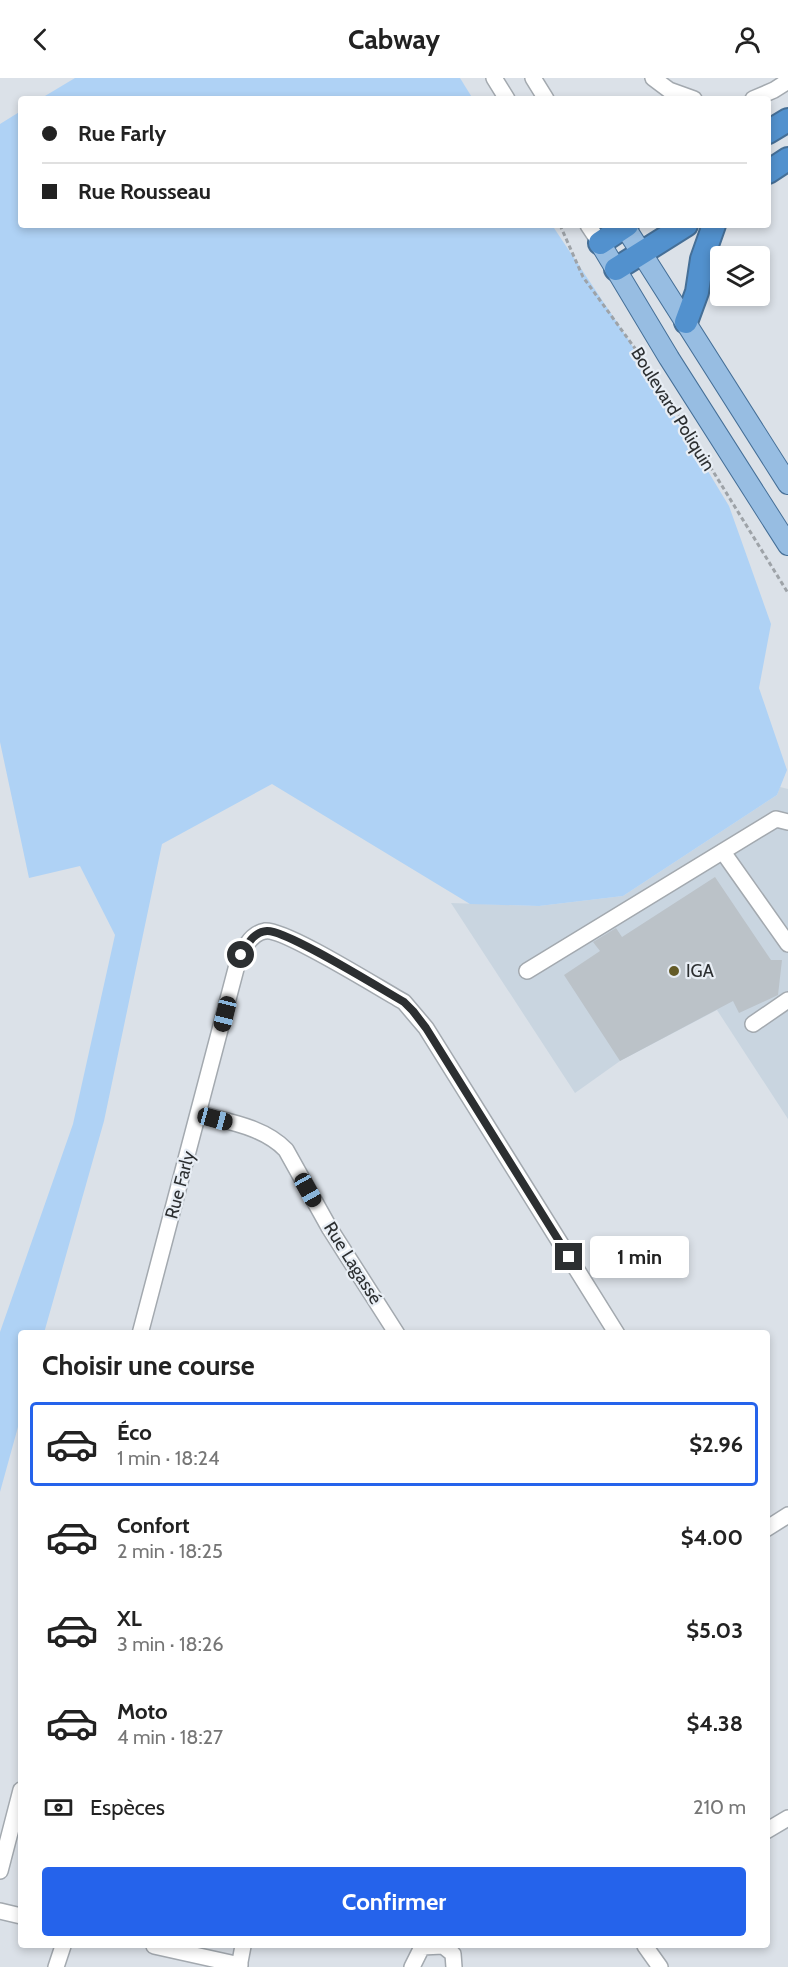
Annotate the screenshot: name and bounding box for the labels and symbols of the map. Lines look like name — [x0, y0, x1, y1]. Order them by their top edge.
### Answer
street label: Boulevard Poliquin — [626, 343, 720, 475]
route start — [227, 941, 254, 968]
place label: IGA — [686, 960, 714, 982]
marker: IGA — [667, 964, 681, 978]
car — [212, 994, 238, 1034]
car — [195, 1106, 235, 1132]
street label: Rue Farly — [160, 1149, 200, 1221]
car — [291, 1170, 325, 1210]
street label: Rue Lagassé — [319, 1218, 387, 1308]
callout: 1 min — [590, 1236, 689, 1278]
route end — [555, 1243, 582, 1270]

